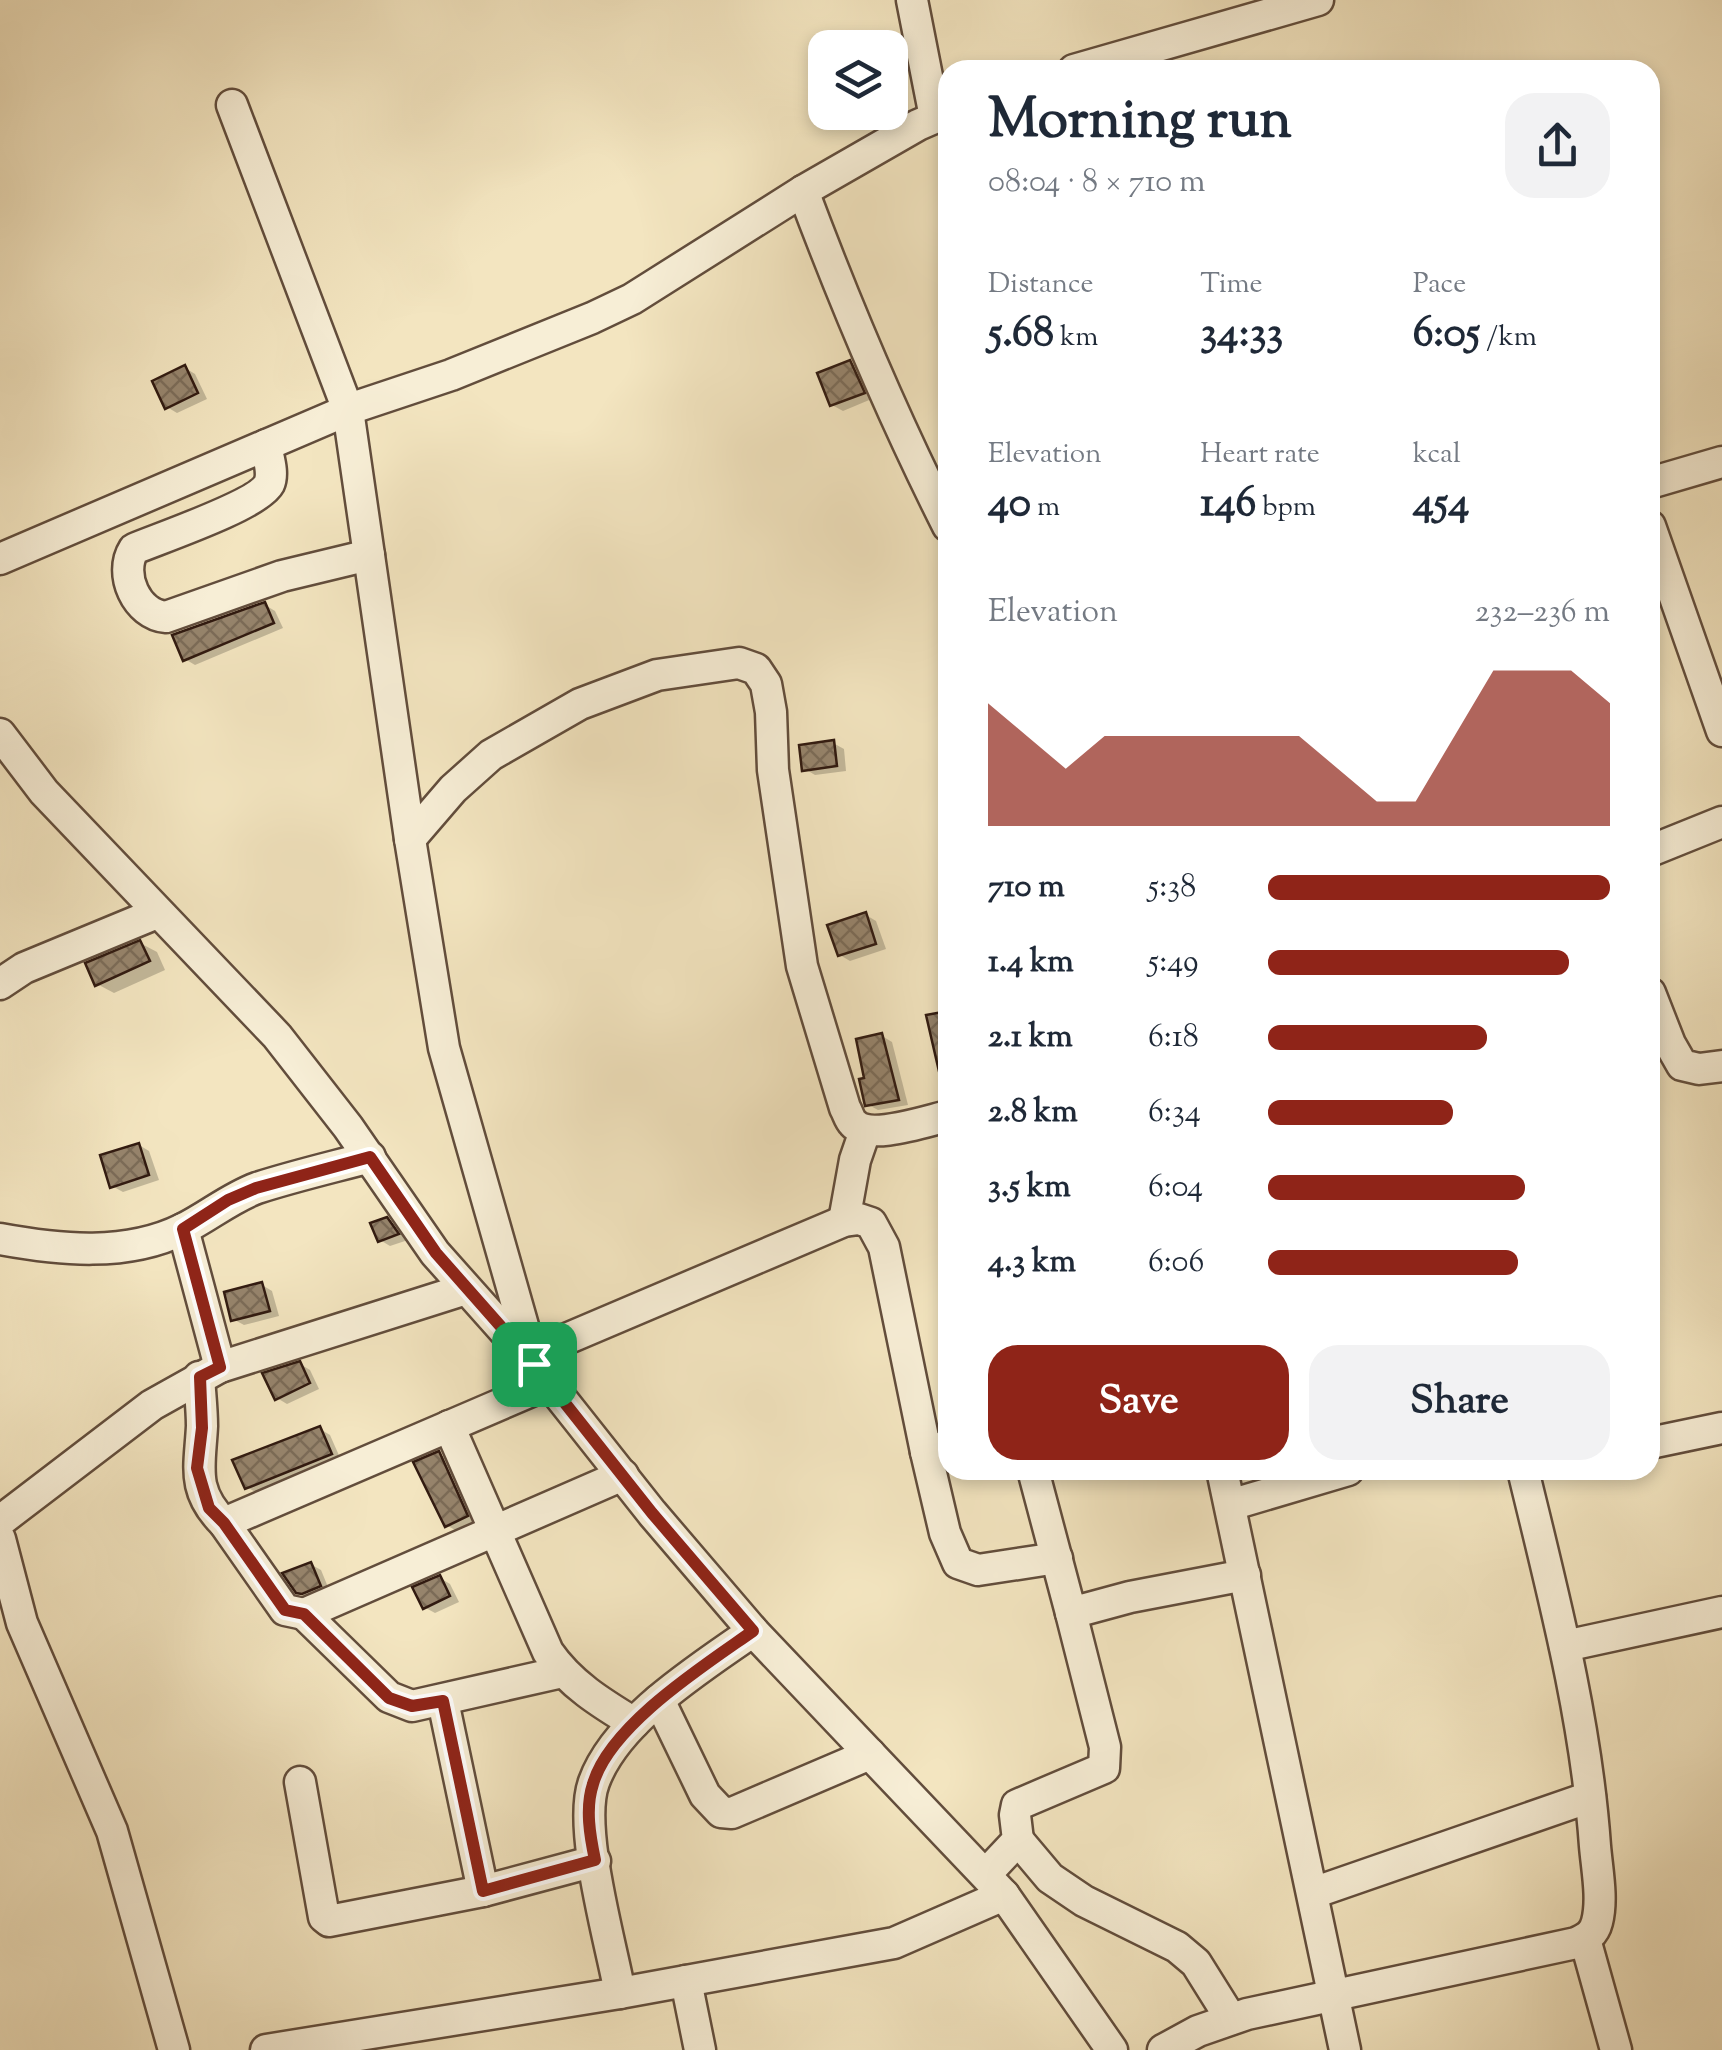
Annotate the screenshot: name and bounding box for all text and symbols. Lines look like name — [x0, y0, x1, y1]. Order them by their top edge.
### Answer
map controls — [808, 30, 908, 130]
button: layers — [808, 30, 908, 130]
text: Morning run — [988, 83, 1292, 162]
button: share — [1505, 93, 1610, 198]
text: 08:04 · 8 × 710 m — [988, 160, 1205, 206]
text: Distance — [988, 265, 1094, 305]
text: Time — [1200, 265, 1263, 305]
text: Pace — [1413, 265, 1466, 305]
text: 5.68 — [988, 305, 1054, 365]
text: 34:33 — [1200, 305, 1283, 365]
text: 6:05 — [1413, 305, 1480, 365]
text: km — [1054, 318, 1098, 358]
text: /km — [1480, 318, 1537, 358]
text: Elevation — [988, 435, 1102, 475]
text: Heart rate — [1200, 435, 1320, 475]
text: kcal — [1413, 435, 1461, 475]
text: 40 — [988, 475, 1031, 535]
text: 146 — [1200, 475, 1256, 535]
text: 454 — [1413, 475, 1469, 535]
text: m — [1031, 488, 1060, 528]
text: bpm — [1256, 488, 1316, 528]
text: Elevation — [988, 590, 1118, 636]
text: 232–236 m — [1475, 590, 1610, 636]
text: 710 m — [988, 865, 1065, 911]
text: 5:38 — [1148, 865, 1196, 911]
text: 1.4 km — [988, 940, 1074, 986]
text: 5:49 — [1148, 940, 1199, 986]
text: 2.1 km — [988, 1015, 1073, 1061]
text: 6:18 — [1148, 1015, 1199, 1061]
text: 2.8 km — [988, 1090, 1078, 1136]
text: 6:34 — [1148, 1090, 1201, 1136]
text: 3.5 km — [988, 1165, 1071, 1211]
text: 6:04 — [1148, 1165, 1203, 1211]
text: 4.3 km — [988, 1240, 1076, 1286]
text: 6:06 — [1148, 1240, 1204, 1286]
pin — [492, 1322, 577, 1407]
icon: arrive — [507, 1337, 562, 1392]
button: Save — [988, 1345, 1289, 1460]
button: Share — [1309, 1345, 1610, 1460]

